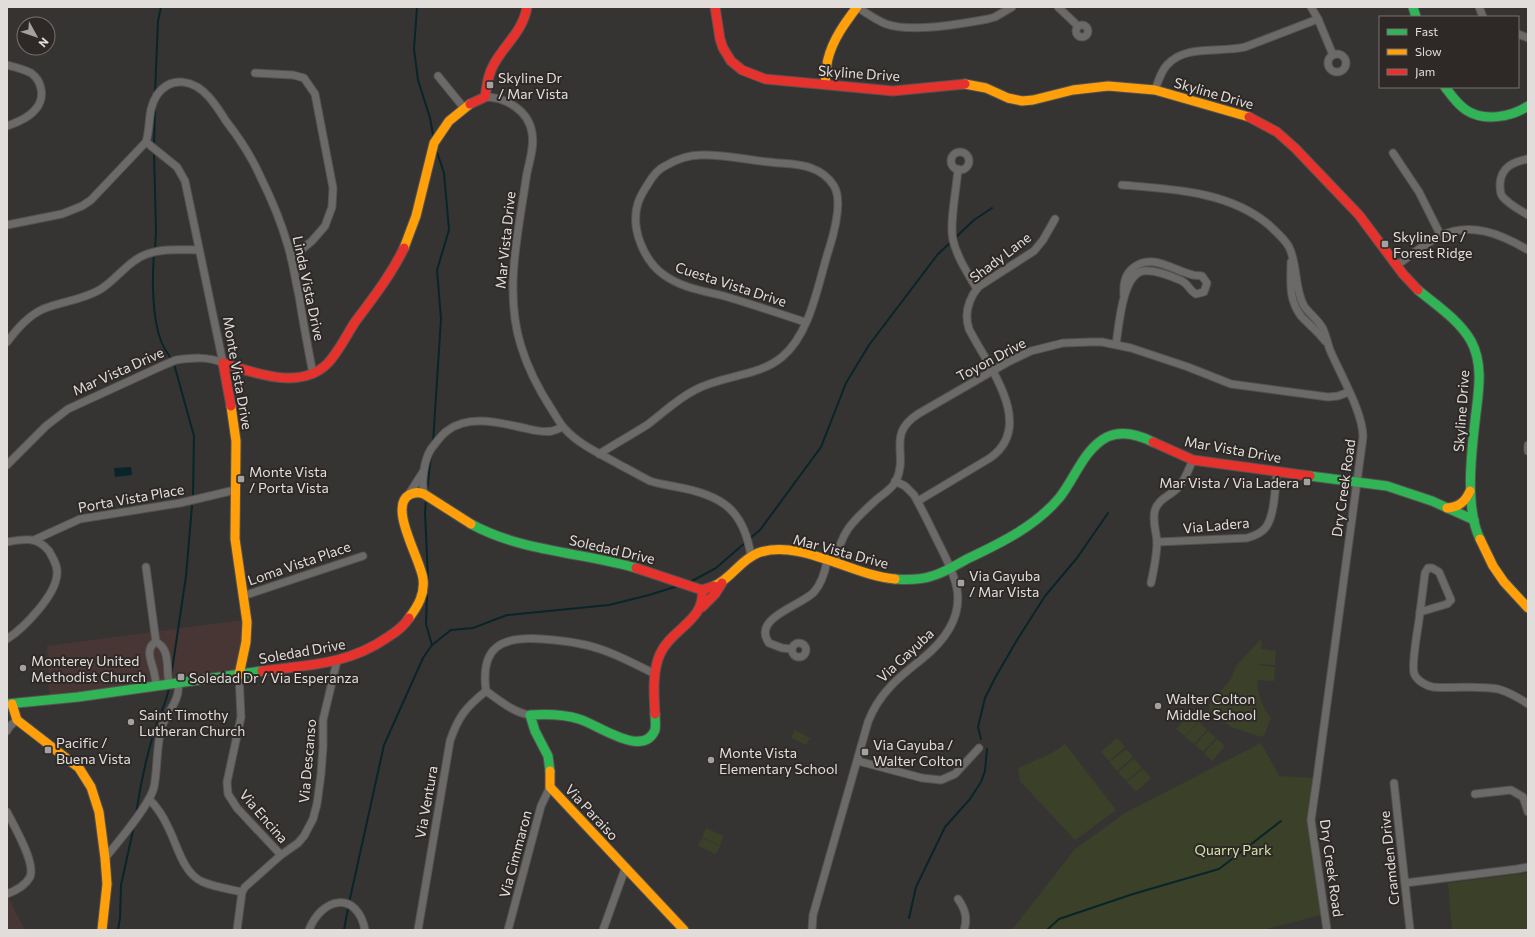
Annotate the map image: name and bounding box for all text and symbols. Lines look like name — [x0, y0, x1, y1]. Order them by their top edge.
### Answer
north arrow — [16, 16, 56, 56]
legend — [1379, 16, 1519, 88]
text: Fast — [1415, 24, 1438, 38]
text: N — [36, 35, 52, 50]
text: Slow — [1415, 44, 1442, 58]
street label: Skyline Drive — [817, 62, 901, 84]
text: Jam — [1415, 64, 1435, 79]
place label: Skyline Dr / Mar Vista — [498, 69, 568, 102]
street label: Skyline Drive — [1172, 74, 1256, 112]
marker: Skyline Dr / Mar Vista — [485, 80, 495, 90]
street label: Mar Vista Drive — [491, 190, 519, 290]
street label: Shady Lane — [966, 228, 1034, 286]
place label: Skyline Dr / Forest Ridge — [1393, 228, 1472, 261]
street label: Linda Vista Drive — [290, 234, 328, 342]
marker: Skyline Dr / Forest Ridge — [1380, 239, 1390, 249]
street label: Cuesta Vista Drive — [673, 258, 789, 310]
street label: Monte Vista Drive — [220, 315, 256, 431]
street label: Toyon Drive — [953, 334, 1029, 384]
street label: Mar Vista Drive — [70, 343, 166, 399]
street label: Skyline Drive — [1450, 369, 1472, 453]
street label: Mar Vista Drive — [1183, 432, 1283, 466]
street label: Dry Creek Road — [1328, 438, 1358, 538]
place label: Monte Vista / Porta Vista — [249, 463, 329, 496]
marker: Monte Vista / Porta Vista — [236, 474, 246, 484]
place label: Mar Vista / Via Ladera — [1159, 474, 1299, 491]
marker: Mar Vista / Via Ladera — [1302, 477, 1312, 487]
street label: Porta Vista Place — [77, 480, 185, 516]
street label: Via Ladera — [1182, 514, 1250, 536]
street label: Mar Vista Drive — [791, 530, 891, 572]
street label: Soledad Drive — [567, 531, 657, 567]
street label: Loma Vista Place — [245, 537, 353, 589]
place label: Via Gayuba / Mar Vista — [969, 567, 1040, 600]
marker: Via Gayuba / Mar Vista — [956, 578, 966, 588]
street label: Via Gayuba — [873, 624, 937, 686]
street label: Soledad Drive — [257, 635, 347, 667]
place label: Monterey United Methodist Church — [31, 652, 146, 685]
marker: Monterey United Methodist Church — [18, 663, 28, 673]
place label: Soledad Dr / Via Esperanza — [189, 669, 359, 686]
marker: Soledad Dr / Via Esperanza — [176, 672, 186, 682]
place label: Walter Colton Middle School — [1166, 690, 1256, 723]
marker: Walter Colton Middle School — [1153, 701, 1163, 711]
place label: Saint Timothy Lutheran Church — [139, 706, 245, 739]
marker: Saint Timothy Lutheran Church — [126, 717, 136, 727]
street label: Via Descanso — [295, 718, 319, 804]
place label: Pacific / Buena Vista — [56, 734, 131, 767]
place label: Via Gayuba / Walter Colton — [873, 736, 962, 769]
place label: Monte Vista Elementary School — [719, 744, 838, 777]
marker: Pacific / Buena Vista — [43, 745, 53, 755]
marker: Via Gayuba / Walter Colton — [860, 747, 870, 757]
marker: Monte Vista Elementary School — [706, 755, 716, 765]
street label: Via Ventura — [411, 764, 441, 840]
street label: Via Paraiso — [562, 780, 622, 844]
street label: Via Encina — [236, 786, 292, 846]
street label: Via Cimmaron — [495, 808, 535, 900]
street label: Cramden Drive — [1376, 810, 1402, 906]
street label: Dry Creek Road — [1317, 818, 1347, 918]
park label: Quarry Park — [1195, 841, 1272, 858]

